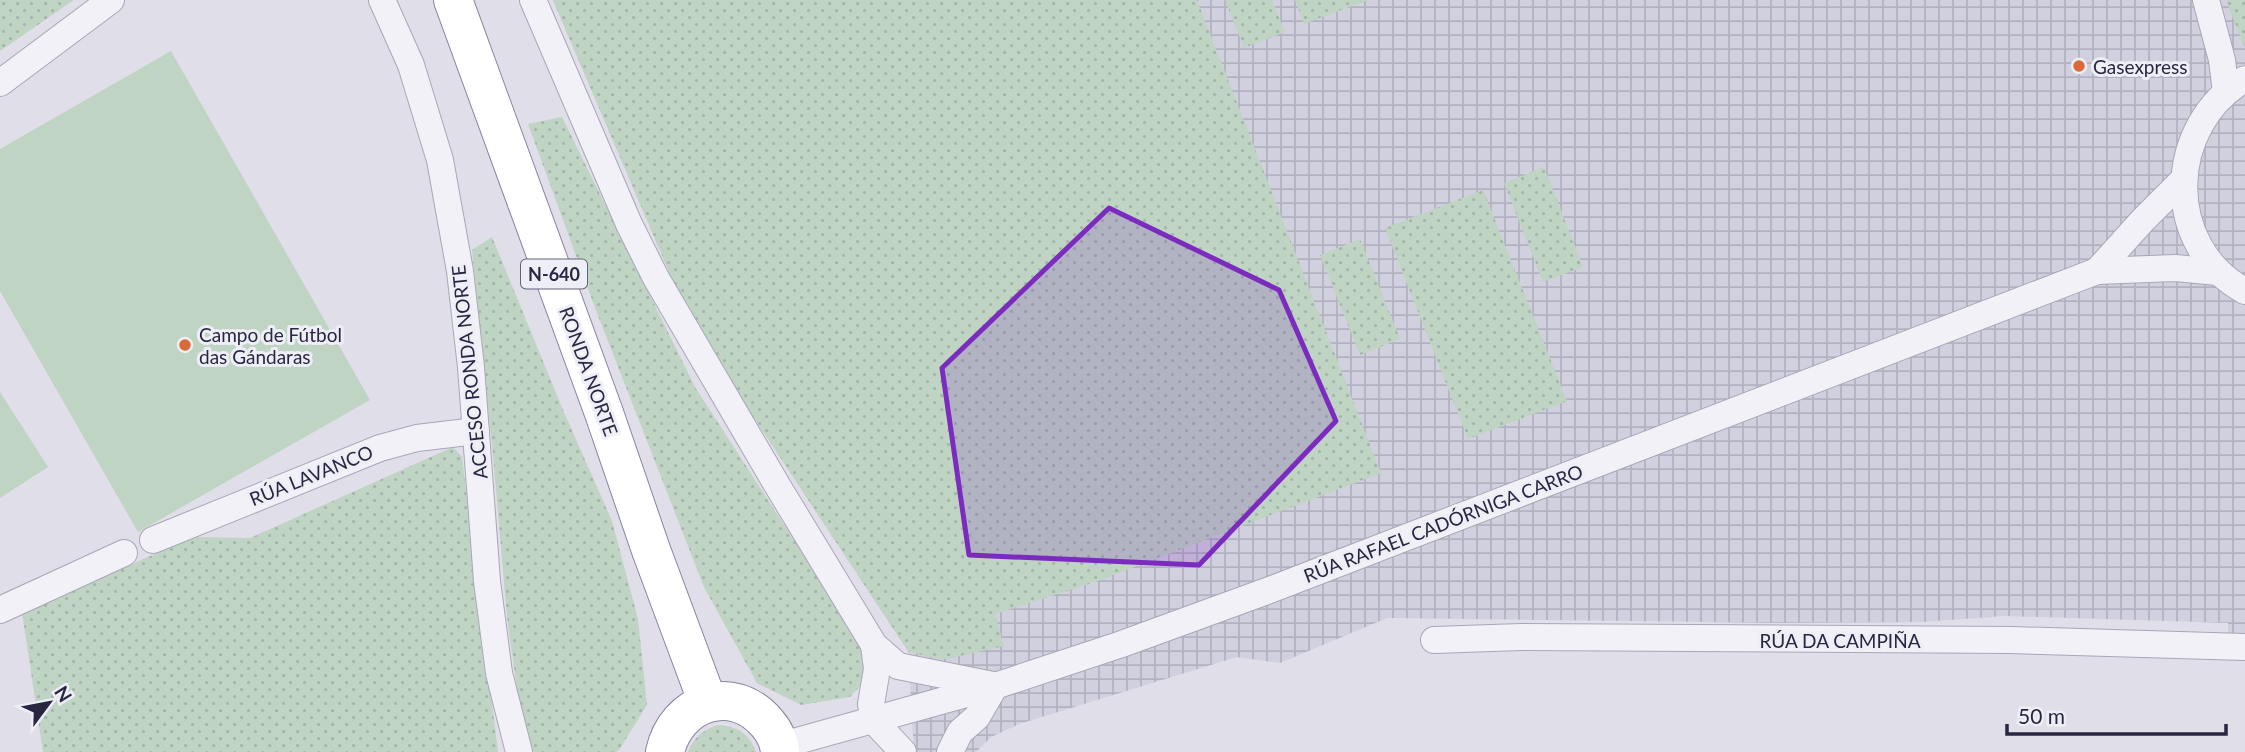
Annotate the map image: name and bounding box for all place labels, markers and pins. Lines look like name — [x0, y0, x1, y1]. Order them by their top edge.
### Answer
place label: Gasexpress — [2093, 55, 2188, 78]
marker: Gasexpress — [2071, 58, 2087, 74]
place label: Campo de Fútbol das Gándaras — [199, 323, 342, 368]
marker: Campo de Fútbol das Gándaras — [177, 337, 193, 353]

